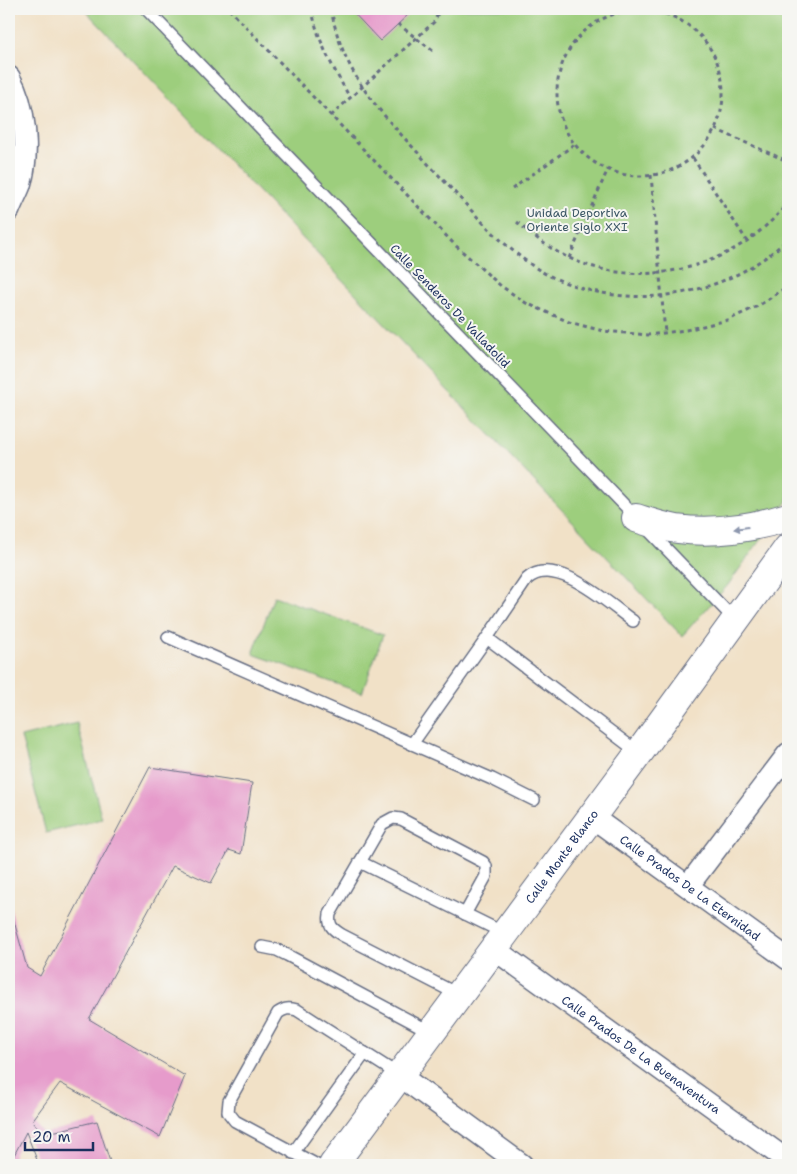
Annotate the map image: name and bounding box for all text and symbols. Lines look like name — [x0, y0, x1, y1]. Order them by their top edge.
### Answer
park label: Unidad Deportiva Oriente Siglo XXI — [526, 205, 628, 235]
street label: Calle Senderos De Valladolid — [387, 241, 514, 372]
one-way arrow — [732, 524, 748, 532]
street label: Calle Monte Blanco — [522, 807, 602, 907]
street label: Calle Prados De La Eternidad — [616, 832, 764, 945]
street label: Calle Prados De La Buenaventura — [558, 992, 724, 1118]
scale bar — [25, 1119, 92, 1151]
text: 20 m — [32, 1127, 71, 1147]

